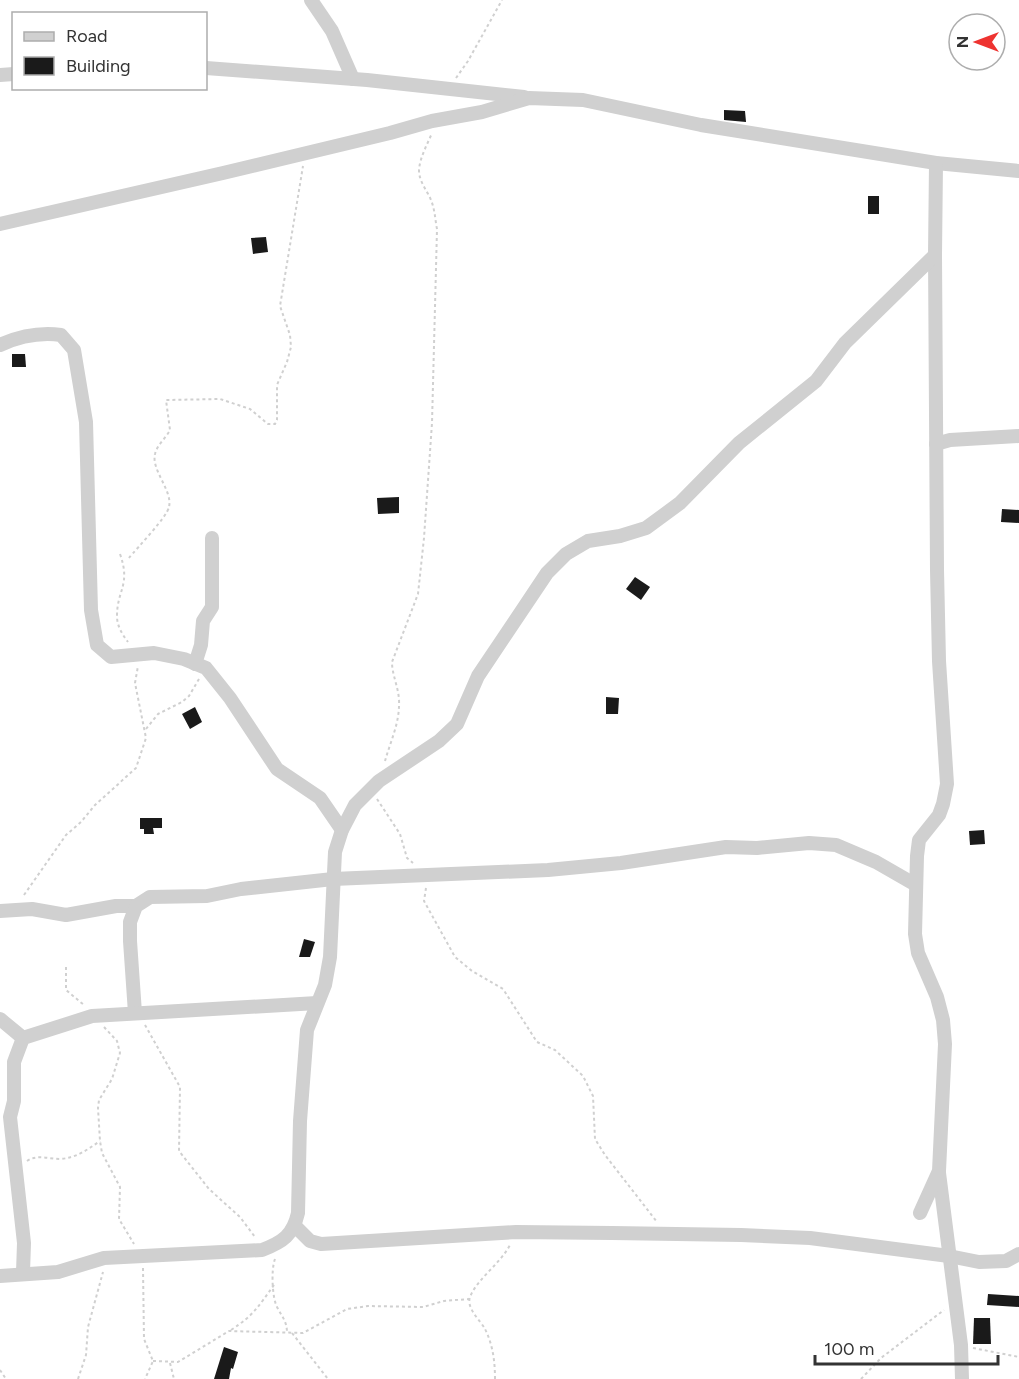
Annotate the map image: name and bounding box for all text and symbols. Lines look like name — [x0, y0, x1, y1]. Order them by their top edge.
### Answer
legend — [12, 12, 207, 90]
north arrow — [947, 12, 1007, 72]
text: Road — [66, 25, 107, 47]
text: N — [953, 36, 972, 48]
text: Building — [66, 55, 131, 77]
scale bar — [815, 1328, 998, 1366]
text: 100 m — [824, 1338, 874, 1360]

